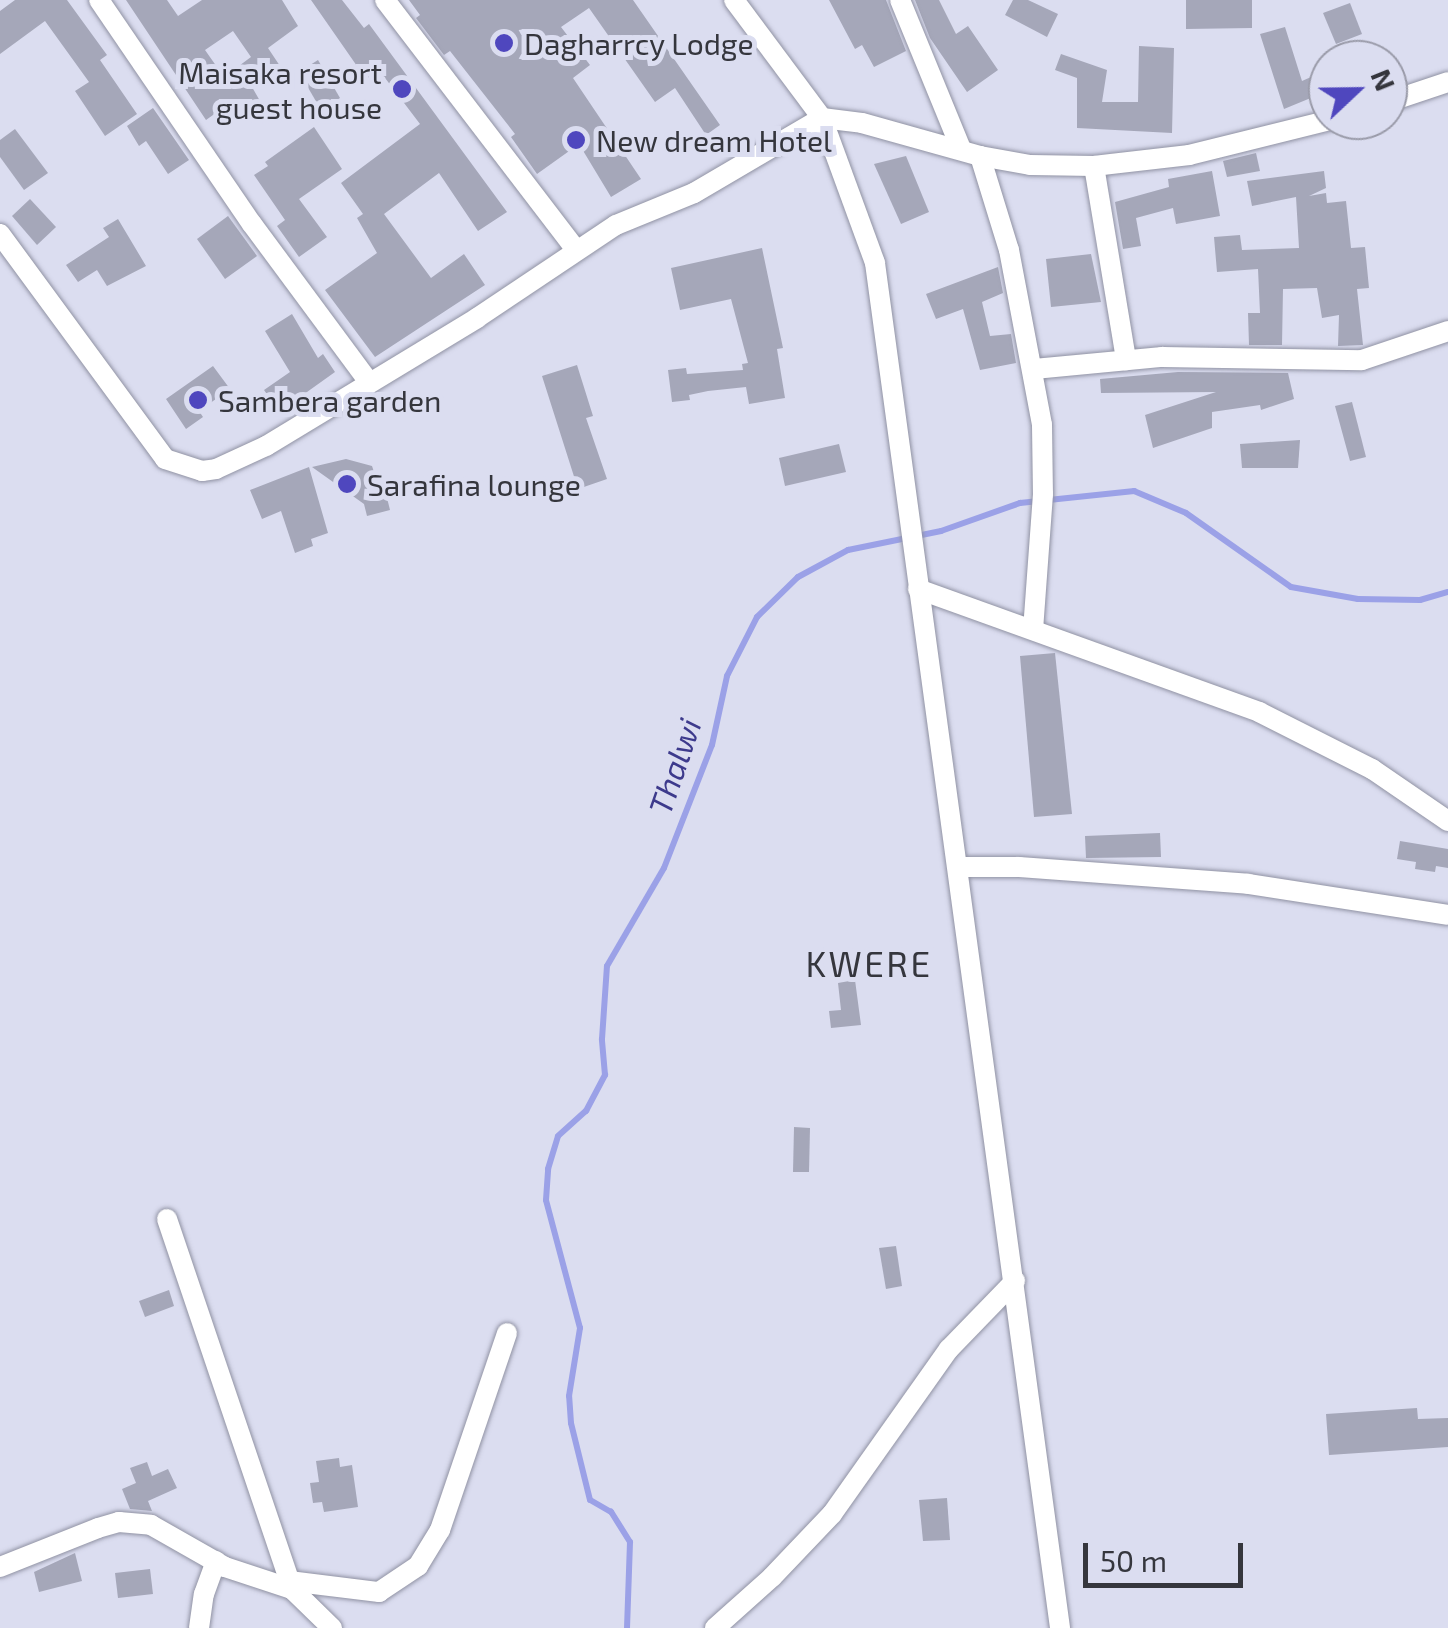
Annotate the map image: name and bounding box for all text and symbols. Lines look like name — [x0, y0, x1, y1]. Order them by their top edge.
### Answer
place label: Dagharrcy Lodge — [524, 25, 754, 61]
marker: Dagharrcy Lodge — [493, 32, 515, 54]
north arrow — [1308, 40, 1408, 140]
place label: Maisaka resort guest house — [178, 54, 382, 124]
text: N — [1364, 64, 1404, 95]
marker: Maisaka resort guest house — [391, 78, 413, 100]
place label: New dream Hotel — [596, 122, 833, 158]
marker: New dream Hotel — [565, 129, 587, 151]
place label: Sambera garden — [218, 382, 441, 418]
marker: Sambera garden — [187, 389, 209, 411]
place label: Sarafina lounge — [367, 466, 581, 502]
marker: Sarafina lounge — [336, 473, 358, 495]
water label: Thalwi — [640, 713, 708, 819]
district label: KWERE — [805, 942, 933, 984]
scale bar — [1088, 1523, 1248, 1585]
text: 50 m — [1100, 1542, 1167, 1578]

